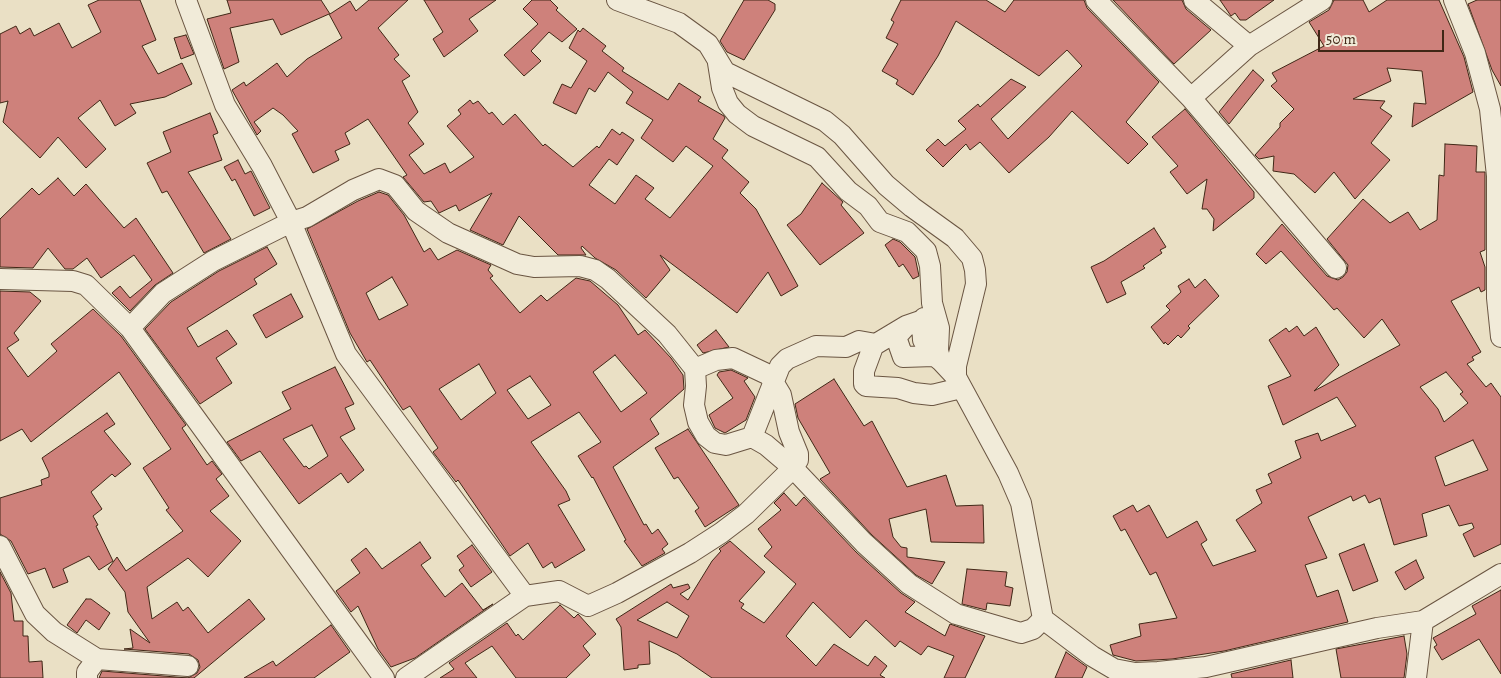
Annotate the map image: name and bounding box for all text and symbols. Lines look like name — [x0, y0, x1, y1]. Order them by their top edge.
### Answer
scale bar — [1321, 20, 1447, 52]
text: 50 m — [1326, 29, 1356, 49]

